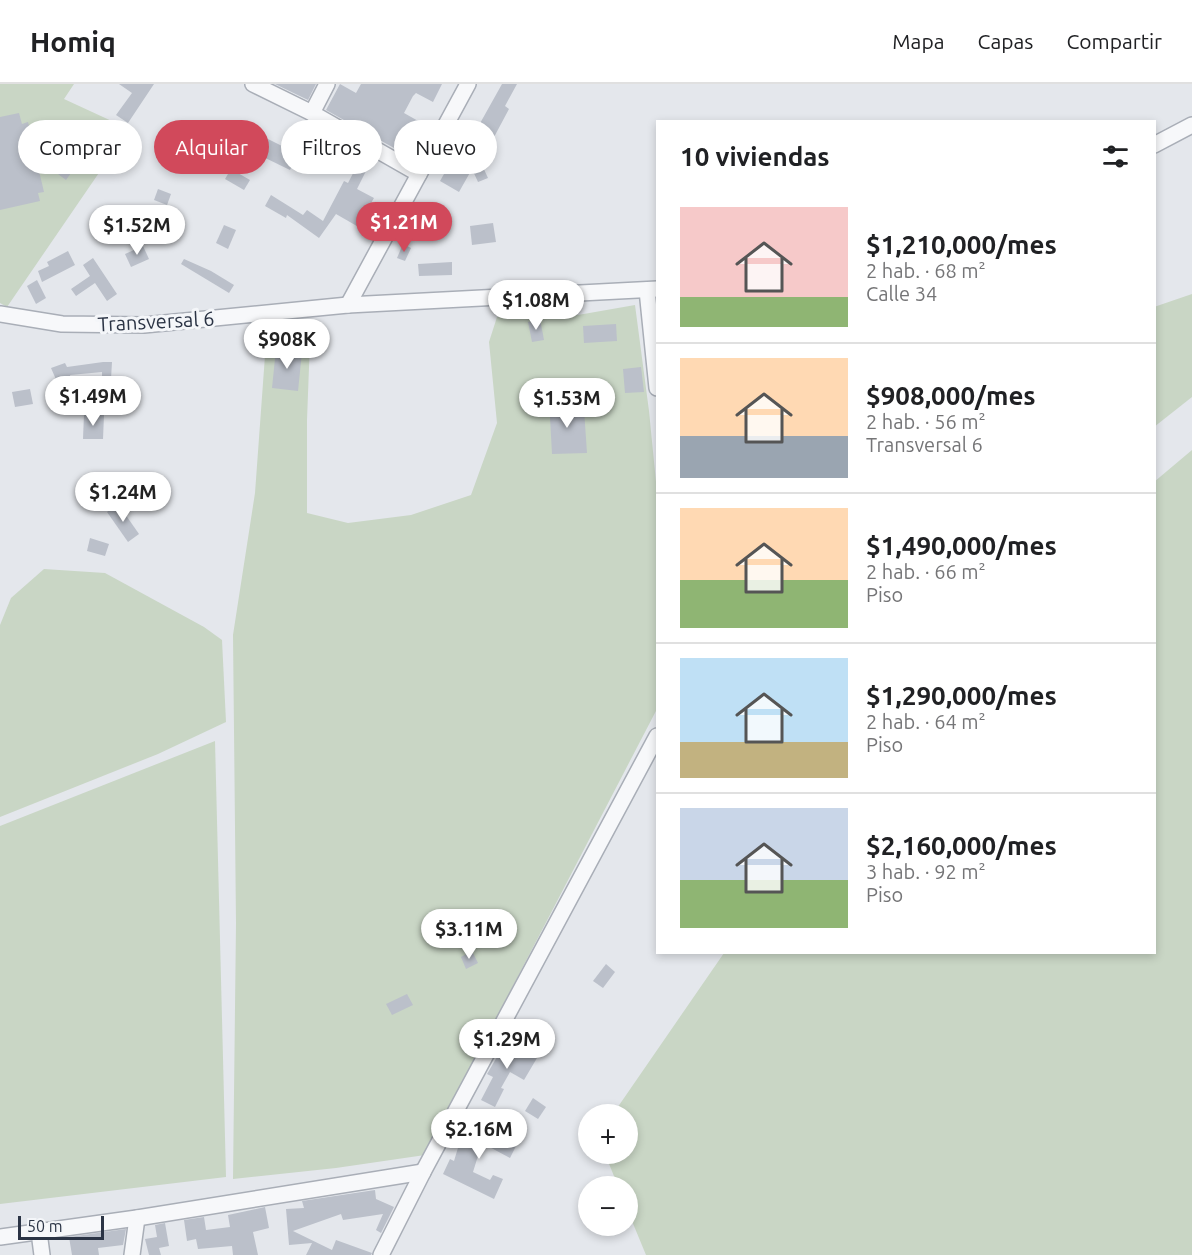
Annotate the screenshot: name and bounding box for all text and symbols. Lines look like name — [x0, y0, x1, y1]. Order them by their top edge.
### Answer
text: Homiq — [30, 26, 116, 57]
text: Mapa — [892, 29, 944, 53]
text: Capas — [977, 29, 1033, 53]
text: Compartir — [1066, 29, 1162, 53]
chip: Comprar — [18, 120, 142, 174]
chip: Alquilar — [154, 120, 269, 174]
chip: Filtros — [281, 120, 382, 174]
chip: Nuevo — [394, 120, 497, 174]
icon: filters — [1099, 140, 1132, 173]
text: 10 viviendas — [680, 142, 830, 171]
pin: $1.21M — [355, 202, 453, 253]
pin: $1.52M — [88, 205, 186, 256]
text: $1.21M — [370, 210, 438, 233]
text: $1.52M — [103, 213, 171, 236]
text: $1,210,000/mes — [866, 230, 1057, 259]
icon: home — [728, 231, 800, 303]
text: 2 hab. · 68 m² — [866, 259, 986, 282]
pin: $1.08M — [487, 280, 585, 331]
text: Calle 34 — [866, 282, 937, 305]
text: $1.08M — [502, 288, 570, 311]
street label: Transversal 6 — [97, 306, 215, 336]
pin: $908K — [245, 319, 329, 370]
text: $908K — [258, 327, 316, 350]
pin: $1.49M — [44, 376, 142, 427]
pin: $1.53M — [518, 378, 616, 429]
text: $908,000/mes — [866, 381, 1036, 410]
icon: home — [728, 382, 800, 454]
text: $1.49M — [59, 384, 127, 407]
text: $1.53M — [533, 386, 601, 409]
text: 2 hab. · 56 m² — [866, 410, 986, 433]
text: Transversal 6 — [866, 433, 983, 456]
pin: $1.24M — [74, 472, 172, 523]
text: $1.24M — [89, 480, 157, 503]
text: $1,490,000/mes — [866, 531, 1057, 560]
icon: home — [728, 532, 800, 604]
text: 2 hab. · 66 m² — [866, 560, 986, 583]
text: Piso — [866, 583, 903, 606]
text: $1,290,000/mes — [866, 681, 1057, 710]
icon: home — [728, 682, 800, 754]
text: 2 hab. · 64 m² — [866, 710, 986, 733]
text: Piso — [866, 733, 903, 756]
text: $2,160,000/mes — [866, 831, 1057, 860]
icon: home — [728, 832, 800, 904]
text: 3 hab. · 92 m² — [866, 860, 986, 883]
text: Piso — [866, 883, 903, 906]
pin: $3.11M — [420, 909, 518, 960]
text: $3.11M — [435, 917, 503, 940]
pin: $1.29M — [458, 1019, 556, 1070]
text: $1.29M — [473, 1027, 541, 1050]
map controls — [578, 1104, 638, 1236]
button: + — [578, 1104, 638, 1164]
pin: $2.16M — [430, 1109, 528, 1160]
text: $2.16M — [445, 1117, 513, 1140]
button: − — [578, 1176, 638, 1236]
scale bar — [18, 1213, 104, 1240]
text: 50 m — [27, 1217, 63, 1235]

